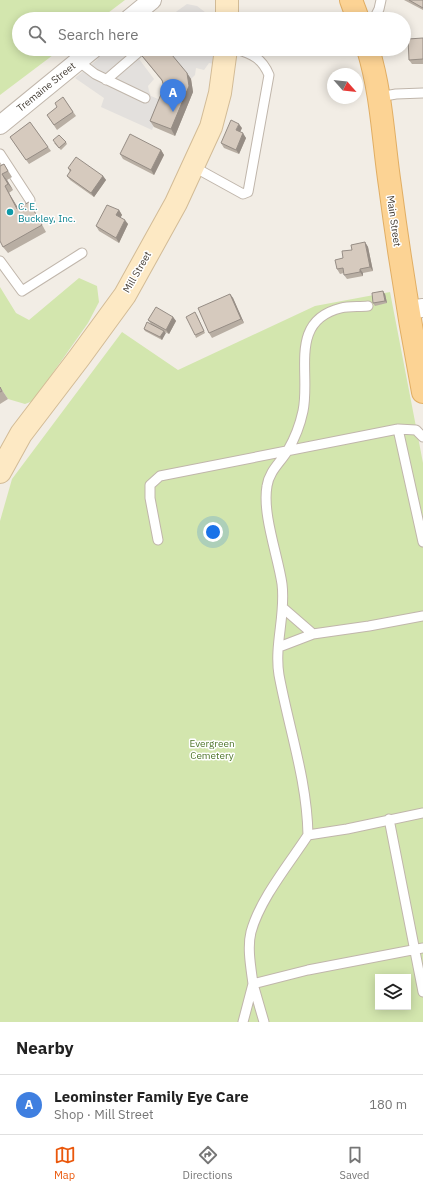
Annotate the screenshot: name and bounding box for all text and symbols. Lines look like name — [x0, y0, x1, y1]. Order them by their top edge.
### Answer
search box — [12, 12, 411, 56]
icon: search — [26, 23, 48, 45]
text: Search here — [58, 25, 138, 44]
street label: Tremaine Street — [14, 59, 78, 115]
north arrow — [327, 68, 363, 104]
pin: A — [160, 79, 186, 112]
street label: Main Street — [384, 195, 404, 248]
place label: C. E. Buckley, Inc. — [18, 200, 76, 225]
marker: C. E. Buckley, Inc. — [5, 207, 15, 217]
street label: Mill Street — [120, 248, 154, 295]
your location — [203, 522, 223, 542]
park label: Evergreen Cemetery — [189, 737, 235, 762]
map controls — [375, 974, 411, 1010]
button: layers — [375, 974, 411, 1010]
text: Nearby — [16, 1037, 74, 1059]
text: Leominster Family Eye Care — [54, 1087, 249, 1106]
text: A — [25, 1096, 33, 1113]
text: 180 m — [369, 1096, 407, 1113]
text: Shop · Mill Street — [54, 1106, 154, 1123]
tab: Map — [54, 1144, 76, 1182]
tab: Directions — [183, 1144, 233, 1182]
tab: Saved — [340, 1144, 369, 1182]

